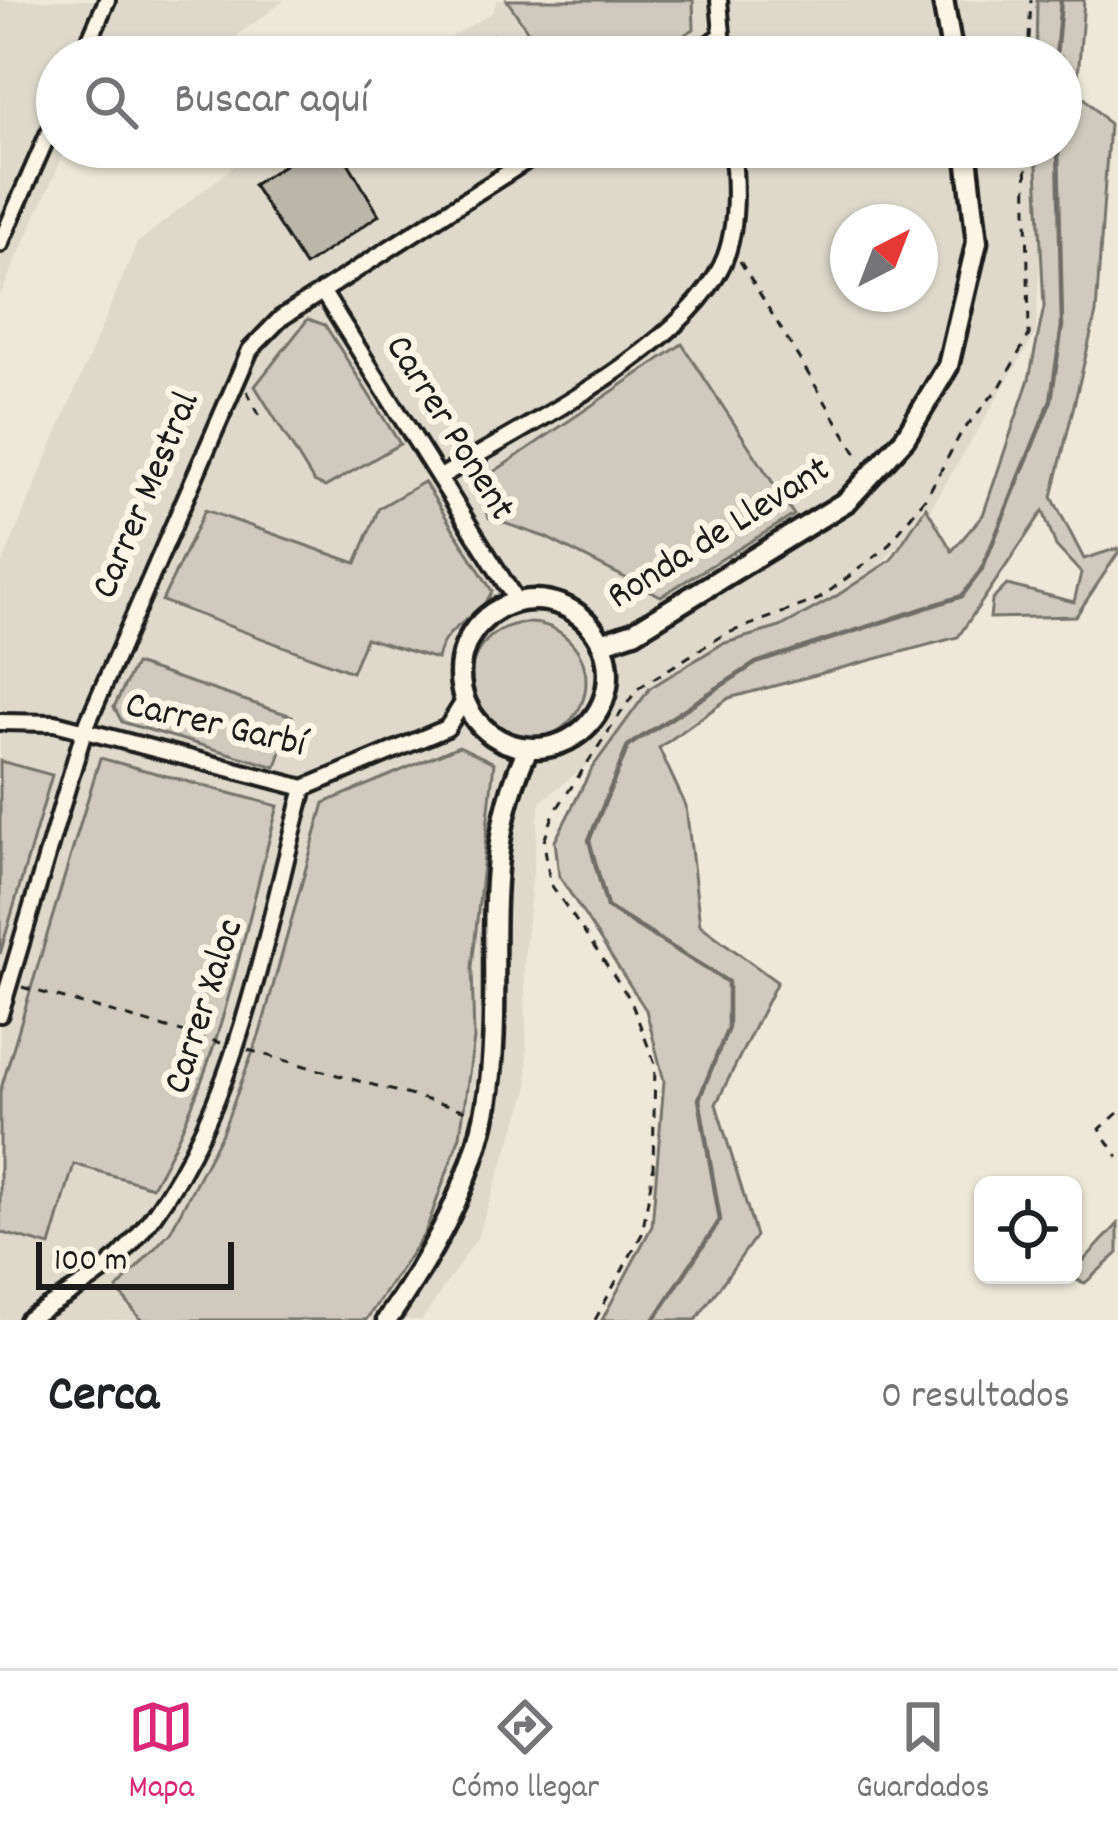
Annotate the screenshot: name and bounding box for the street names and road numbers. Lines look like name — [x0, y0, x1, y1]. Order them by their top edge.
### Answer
street label: Carrer Ponent — [369, 326, 527, 532]
street label: Carrer Mestral — [80, 384, 216, 608]
street label: Ronda de Llevant — [598, 444, 842, 626]
street label: Carrer Garbí — [119, 680, 313, 775]
street label: Carrer Xaloc — [152, 912, 260, 1102]

